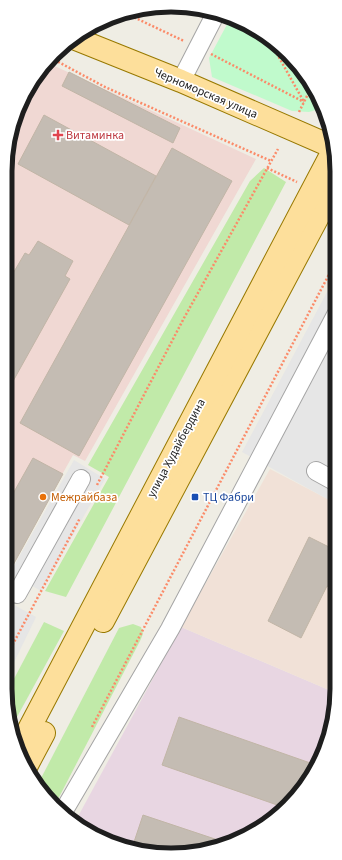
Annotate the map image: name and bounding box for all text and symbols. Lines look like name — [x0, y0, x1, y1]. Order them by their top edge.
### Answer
street label: Черноморская улица — [151, 64, 260, 123]
place label: Витаминка — [66, 127, 124, 144]
marker: Витаминка — [53, 130, 63, 140]
street label: улица Худайбердина — [143, 396, 210, 501]
place label: Межрайбаза — [51, 489, 117, 506]
place label: ТЦ Фабри — [203, 489, 254, 506]
marker: Межрайбаза — [38, 492, 48, 502]
marker: ТЦ Фабри — [190, 492, 200, 502]

